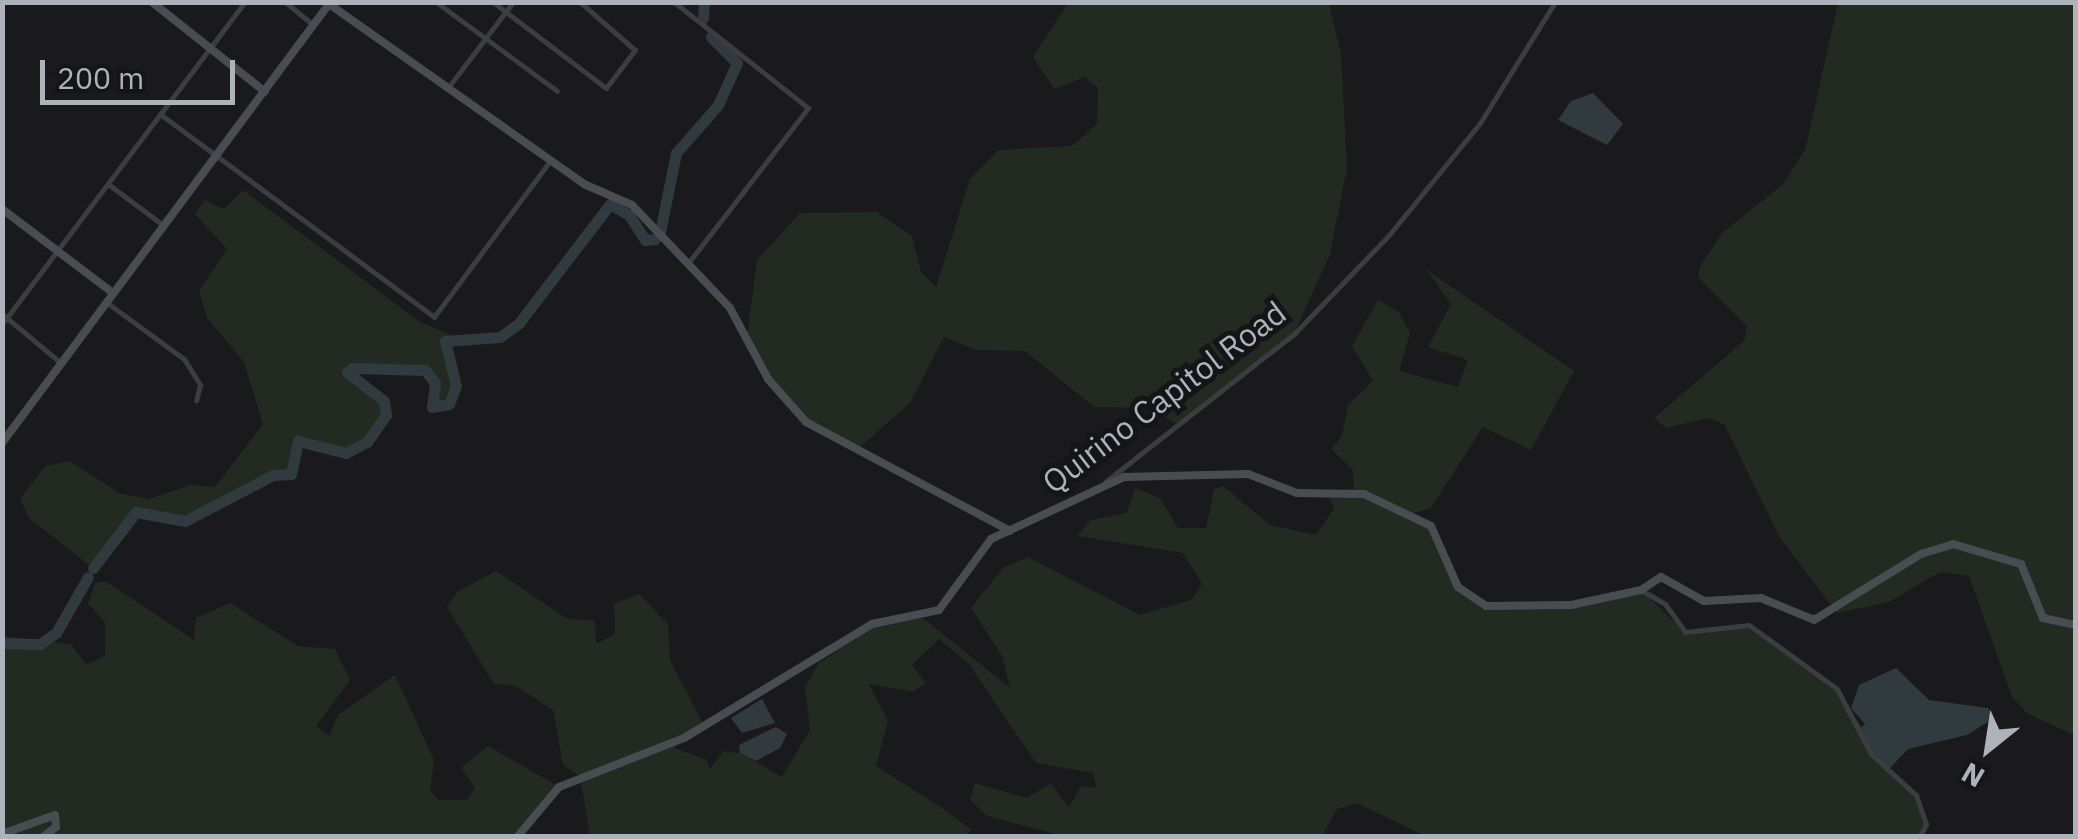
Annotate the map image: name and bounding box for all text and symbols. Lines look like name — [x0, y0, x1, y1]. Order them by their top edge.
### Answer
scale bar — [45, 40, 240, 102]
text: 200 m — [57, 58, 144, 97]
street label: Quirino Capitol Road — [1035, 293, 1293, 501]
north arrow — [1938, 699, 2038, 799]
text: N — [1955, 754, 1991, 797]

